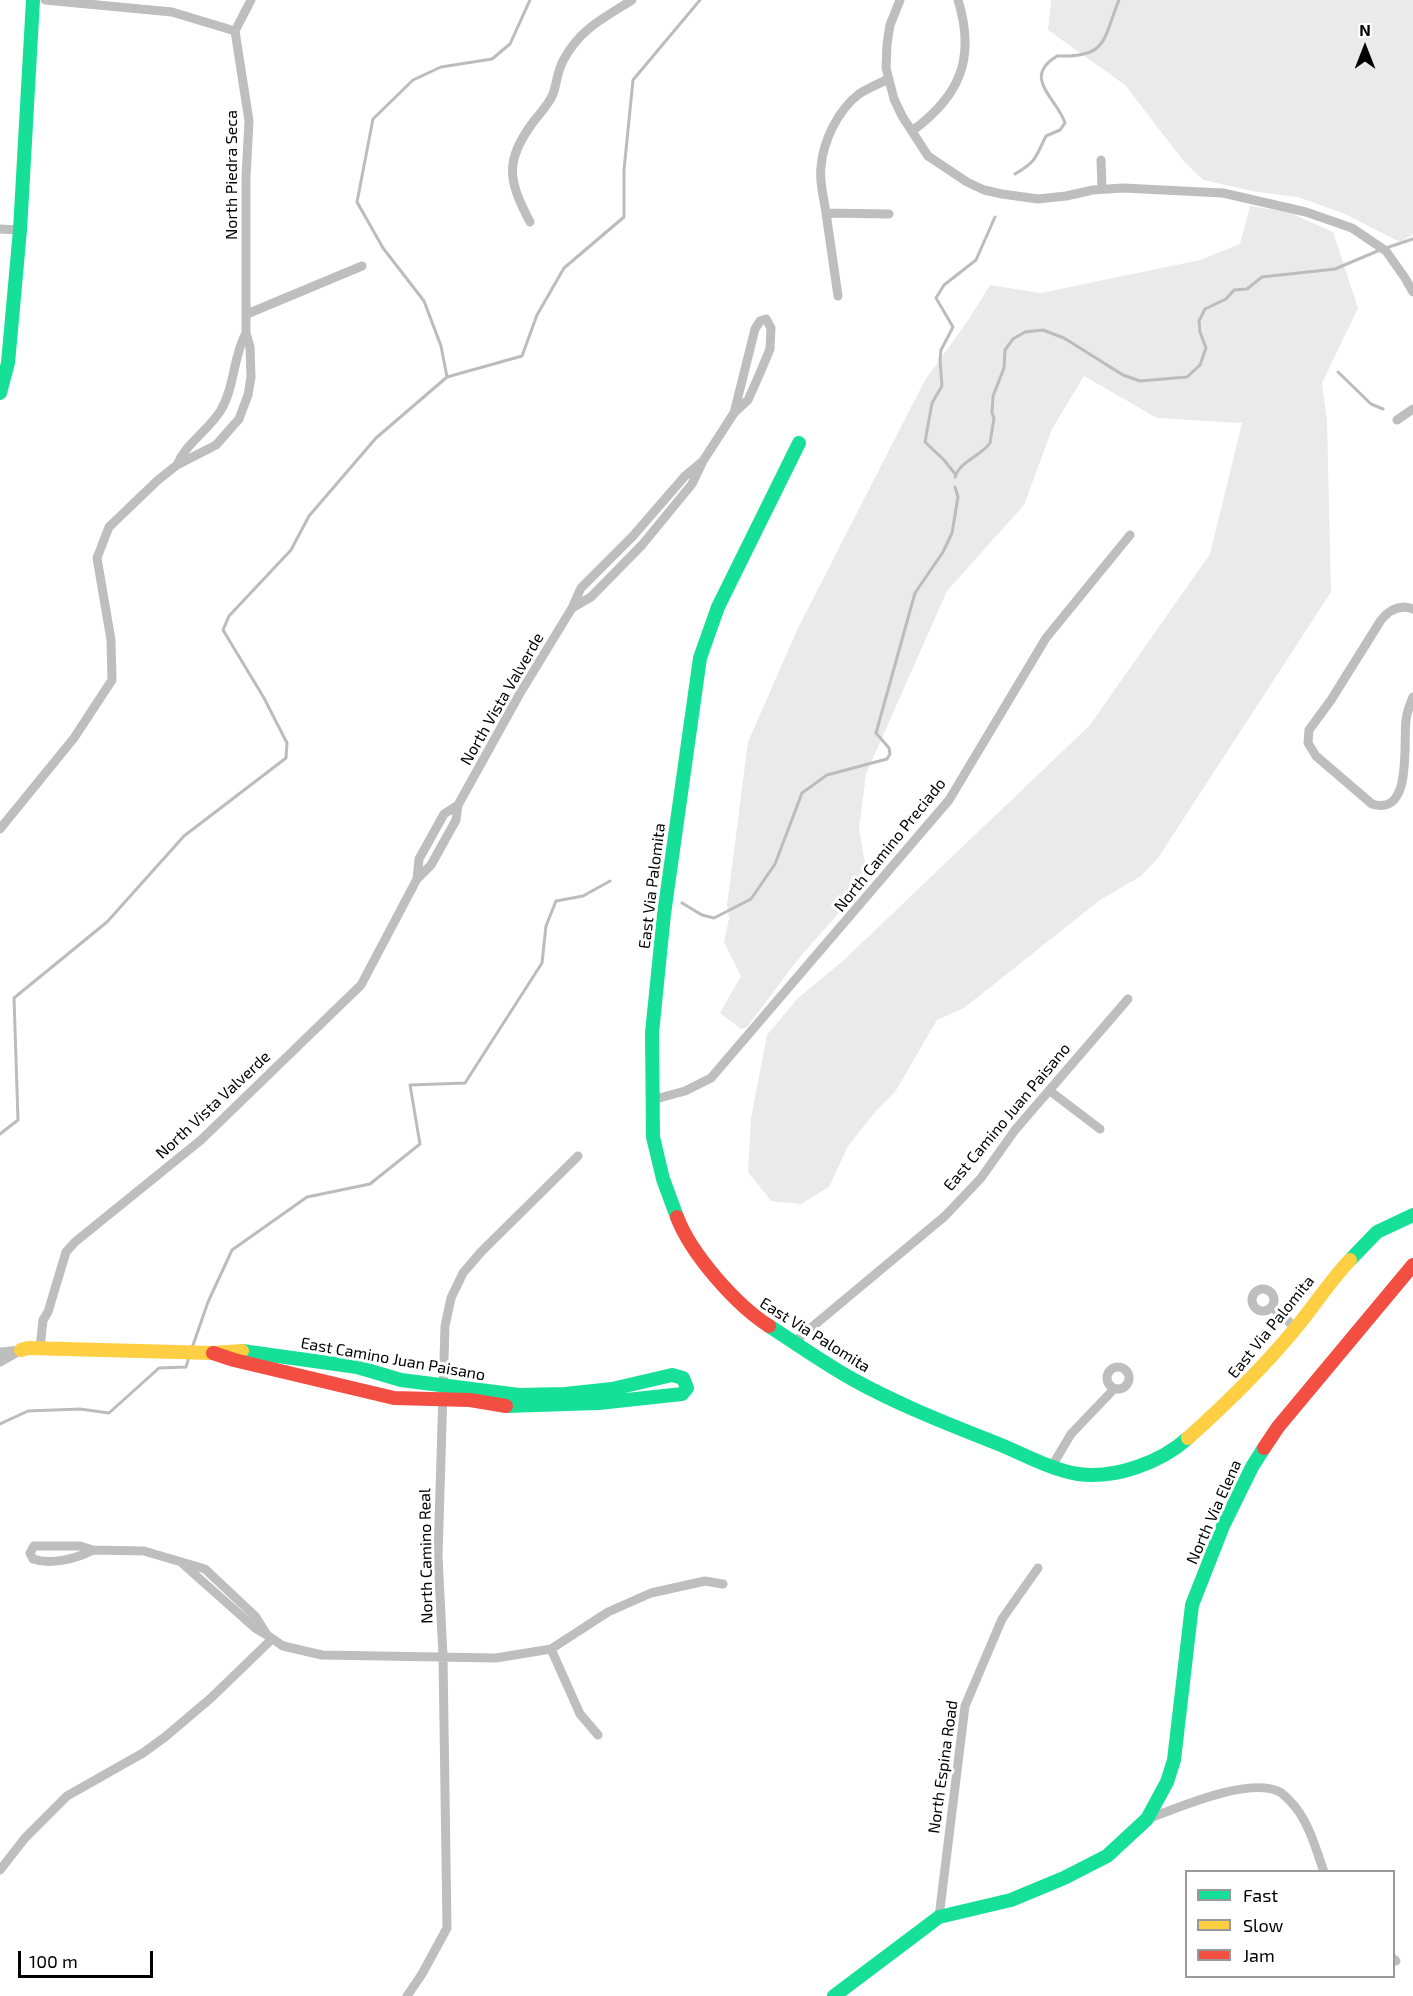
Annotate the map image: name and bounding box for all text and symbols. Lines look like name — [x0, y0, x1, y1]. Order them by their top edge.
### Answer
north arrow — [1335, 18, 1395, 78]
text: N — [1359, 20, 1371, 39]
street label: North Piedra Seca — [222, 110, 242, 240]
street label: North Vista Valverde — [456, 629, 548, 769]
street label: North Camino Preciado — [830, 774, 950, 916]
street label: East Via Palomita — [635, 822, 669, 950]
street label: East Camino Juan Paisano — [940, 1039, 1074, 1195]
street label: North Vista Valverde — [152, 1047, 274, 1163]
street label: East Via Palomita — [1224, 1272, 1318, 1382]
street label: East Via Palomita — [756, 1293, 874, 1377]
street label: East Camino Juan Paisano — [299, 1333, 487, 1385]
street label: North Via Elena — [1182, 1457, 1246, 1567]
street label: North Camino Real — [415, 1488, 437, 1624]
street label: North Espina Road — [924, 1699, 962, 1835]
legend — [1185, 1870, 1395, 1978]
text: Fast — [1243, 1884, 1278, 1906]
text: Slow — [1243, 1914, 1283, 1936]
scale bar — [21, 1939, 156, 1977]
text: Jam — [1243, 1944, 1275, 1966]
text: 100 m — [29, 1950, 78, 1972]

